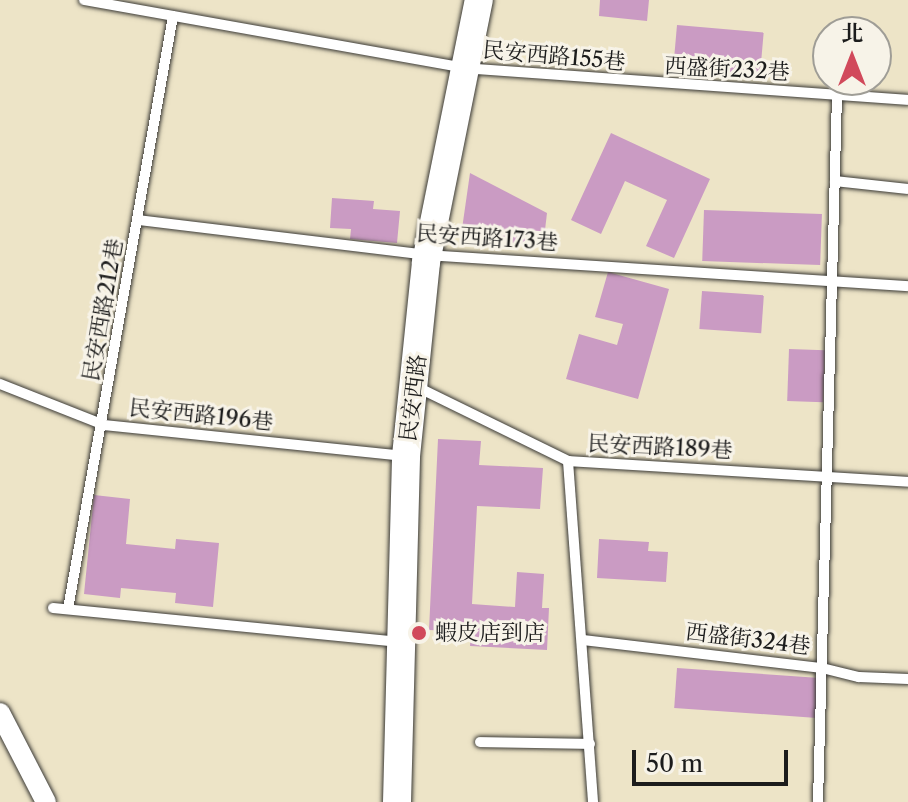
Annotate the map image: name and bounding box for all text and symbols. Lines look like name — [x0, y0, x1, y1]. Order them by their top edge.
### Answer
north arrow — [812, 16, 892, 96]
text: 北 — [841, 20, 863, 47]
street label: 民安西路155巷 — [482, 37, 626, 75]
street label: 西盛街232巷 — [664, 53, 790, 85]
street label: 民安西路173巷 — [415, 220, 559, 256]
street label: 民安西路212巷 — [77, 237, 129, 383]
street label: 民安西路 — [395, 353, 431, 443]
street label: 民安西路196巷 — [128, 394, 274, 436]
street label: 民安西路189巷 — [587, 430, 733, 464]
street label: 西盛街324巷 — [684, 618, 812, 660]
place label: 蝦皮店到店 — [435, 620, 545, 646]
marker: 蝦皮店到店 — [410, 624, 428, 642]
scale bar — [636, 734, 792, 784]
text: 50 m — [646, 749, 703, 778]

